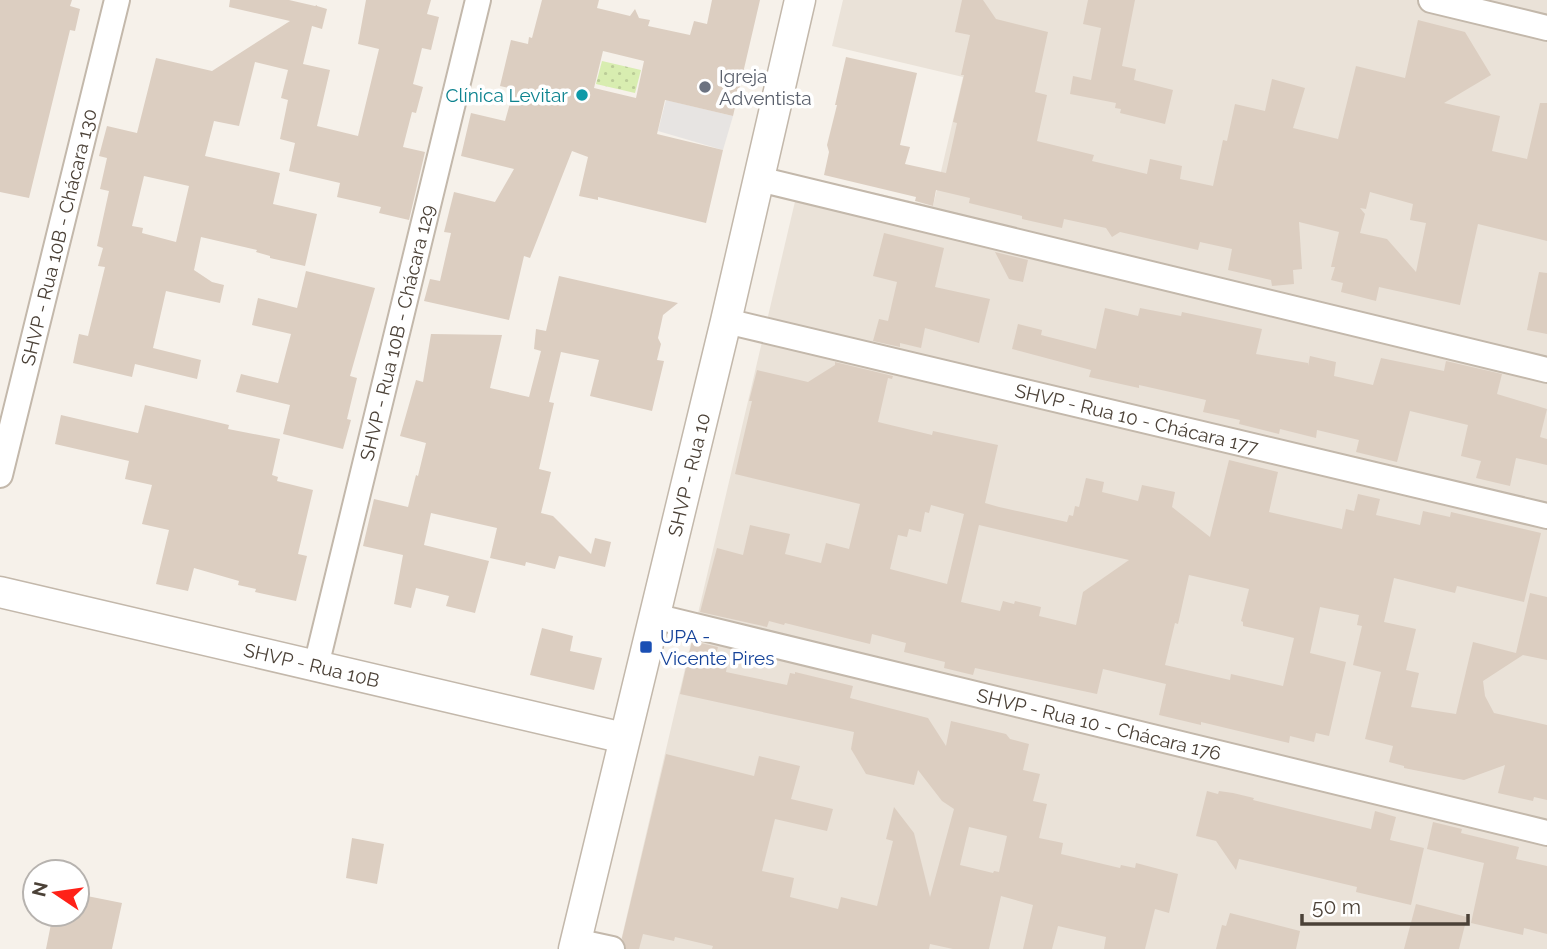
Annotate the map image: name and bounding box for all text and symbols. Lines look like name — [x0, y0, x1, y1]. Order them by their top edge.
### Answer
place label: Igreja Adventista — [719, 65, 812, 109]
marker: Igreja Adventista — [697, 79, 713, 95]
place label: Clínica Levitar — [445, 84, 568, 106]
marker: Clínica Levitar — [574, 87, 590, 103]
street label: SHVP - Rua 10B - Chácara 130 — [16, 106, 101, 368]
street label: SHVP - Rua 10B - Chácara 129 — [355, 202, 439, 463]
street label: SHVP - Rua 10 - Chácara 177 — [1013, 379, 1260, 458]
street label: SHVP - Rua 10 — [663, 411, 714, 539]
place label: UPA - Vicente Pires — [660, 625, 774, 669]
street label: SHVP - Rua 10B — [242, 638, 382, 691]
marker: UPA - Vicente Pires — [638, 639, 654, 655]
street label: SHVP - Rua 10 - Chácara 176 — [975, 684, 1223, 764]
north arrow — [21, 858, 91, 928]
text: N — [27, 880, 52, 899]
scale bar — [1302, 883, 1468, 927]
text: 50 m — [1312, 894, 1361, 919]

